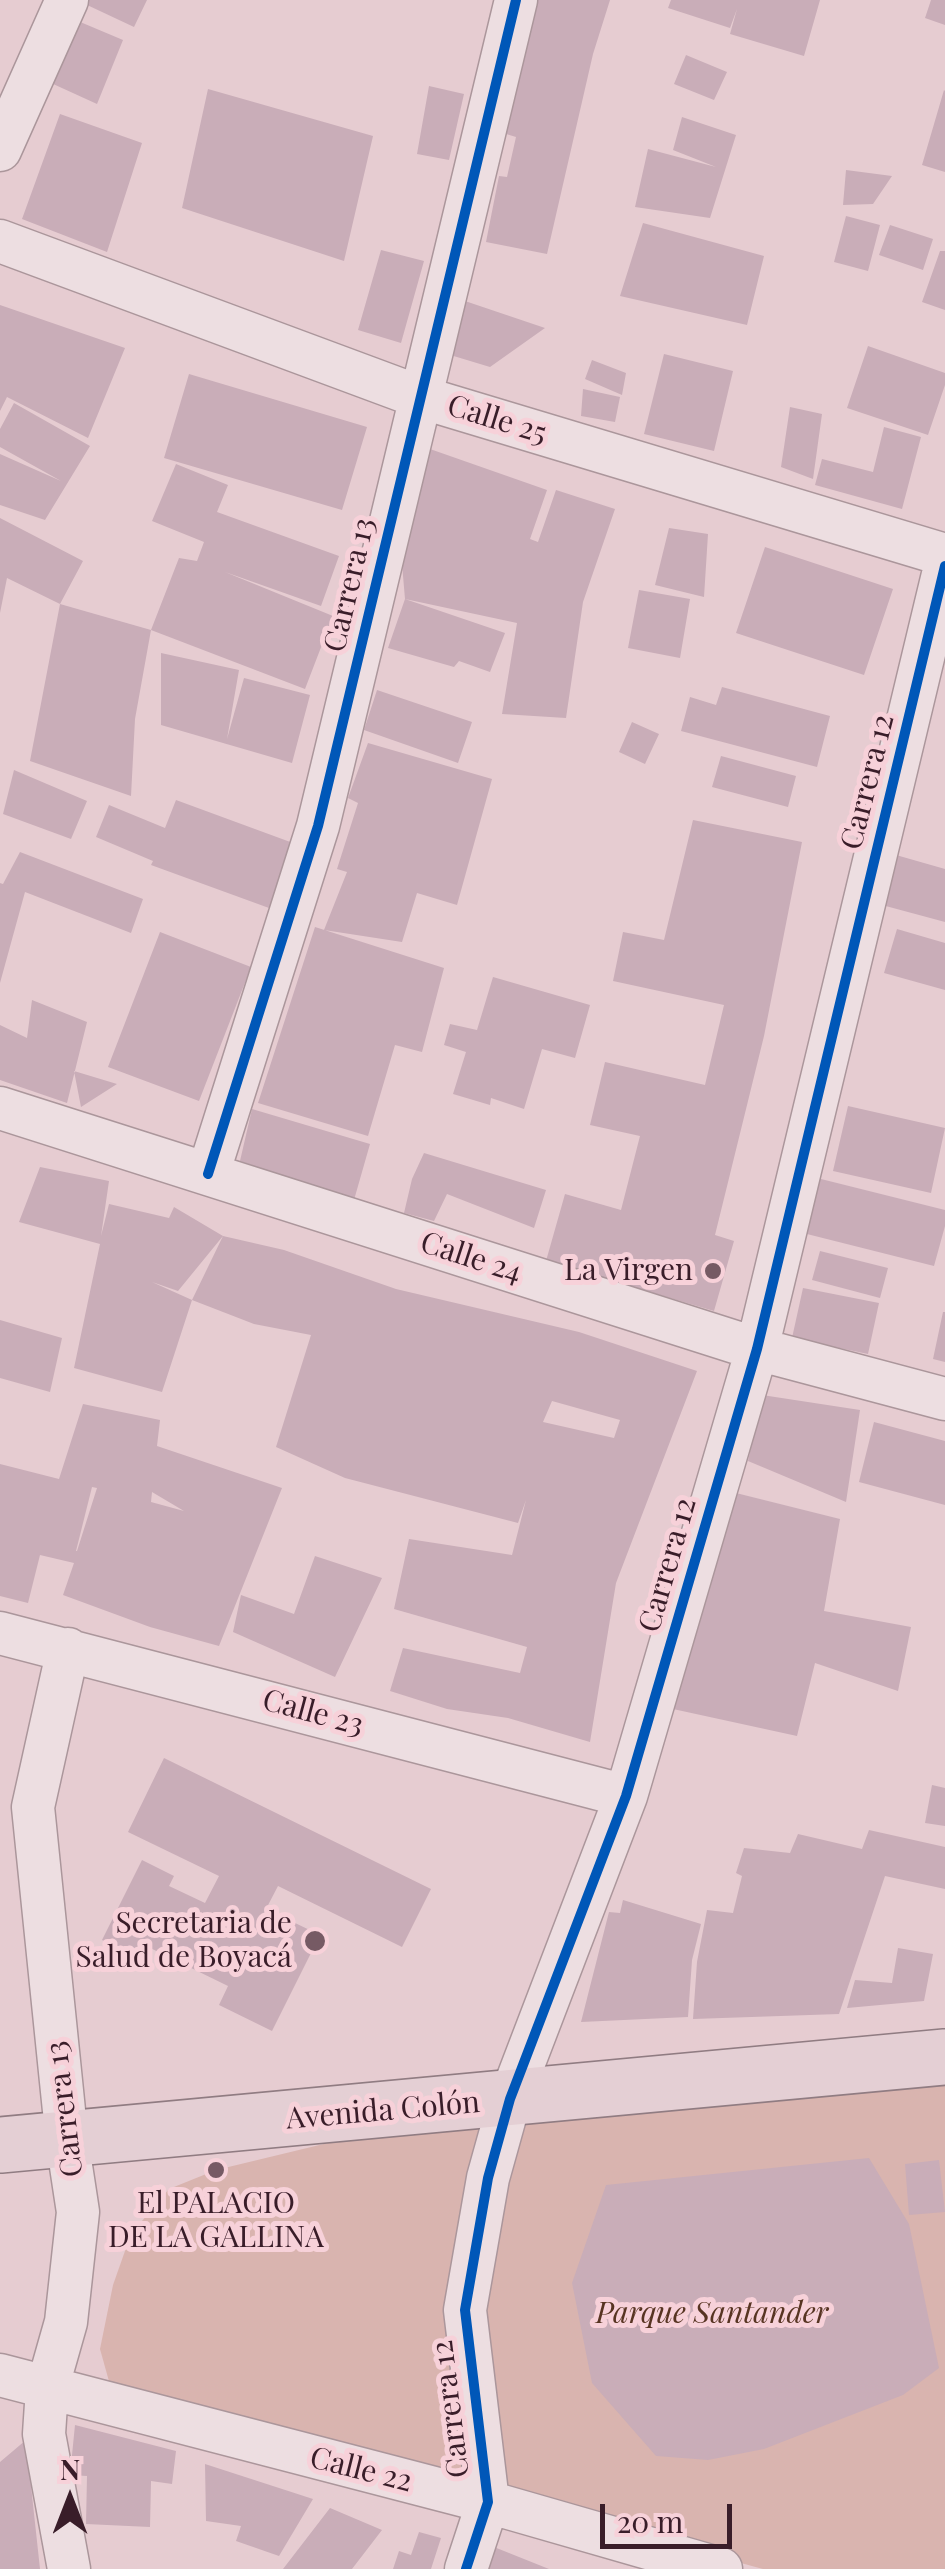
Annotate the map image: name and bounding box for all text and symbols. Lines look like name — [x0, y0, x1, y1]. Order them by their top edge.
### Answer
street label: Calle 25 — [443, 388, 551, 452]
street label: Carrera 13 — [317, 514, 383, 656]
street label: Carrera 12 — [834, 711, 902, 853]
street label: Calle 24 — [416, 1225, 526, 1291]
place label: La Virgen — [564, 1253, 693, 1289]
marker: La Virgen — [702, 1260, 724, 1282]
street label: Carrera 12 — [632, 1494, 704, 1636]
street label: Calle 23 — [259, 1682, 367, 1744]
place label: Secretaria de Salud de Boyacá — [76, 1906, 292, 1976]
marker: Secretaria de Salud de Boyacá — [302, 1928, 328, 1954]
street label: Carrera 13 — [39, 2039, 91, 2179]
street label: Avenida Colón — [285, 2085, 481, 2137]
marker: El PALACIO DE LA GALLINA — [205, 2159, 227, 2181]
place label: El PALACIO DE LA GALLINA — [108, 2186, 324, 2256]
park label: Parque Santander — [596, 2296, 828, 2332]
street label: Carrera 12 — [425, 2338, 477, 2480]
street label: Calle 22 — [306, 2440, 416, 2500]
north arrow — [20, 2449, 120, 2549]
text: N — [60, 2450, 80, 2487]
scale bar — [605, 2484, 738, 2546]
text: 20 m — [617, 2501, 683, 2541]

